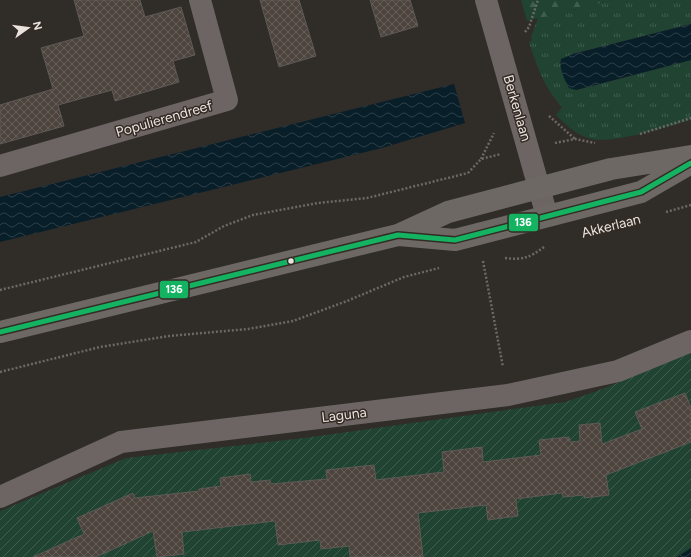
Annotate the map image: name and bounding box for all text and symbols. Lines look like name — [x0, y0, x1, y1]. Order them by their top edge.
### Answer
north arrow — [8, 8, 48, 48]
text: N — [30, 20, 45, 31]
street label: Berkenlaan — [499, 73, 535, 143]
street label: Populierendreef — [114, 97, 215, 141]
street label: Akkerlaan — [580, 210, 643, 242]
line badge: 136 — [508, 213, 539, 232]
text: 136 — [514, 216, 532, 229]
unlabelled marker — [286, 256, 296, 266]
line badge: 136 — [159, 280, 189, 299]
text: 136 — [165, 283, 183, 296]
street label: Laguna — [320, 404, 368, 426]

